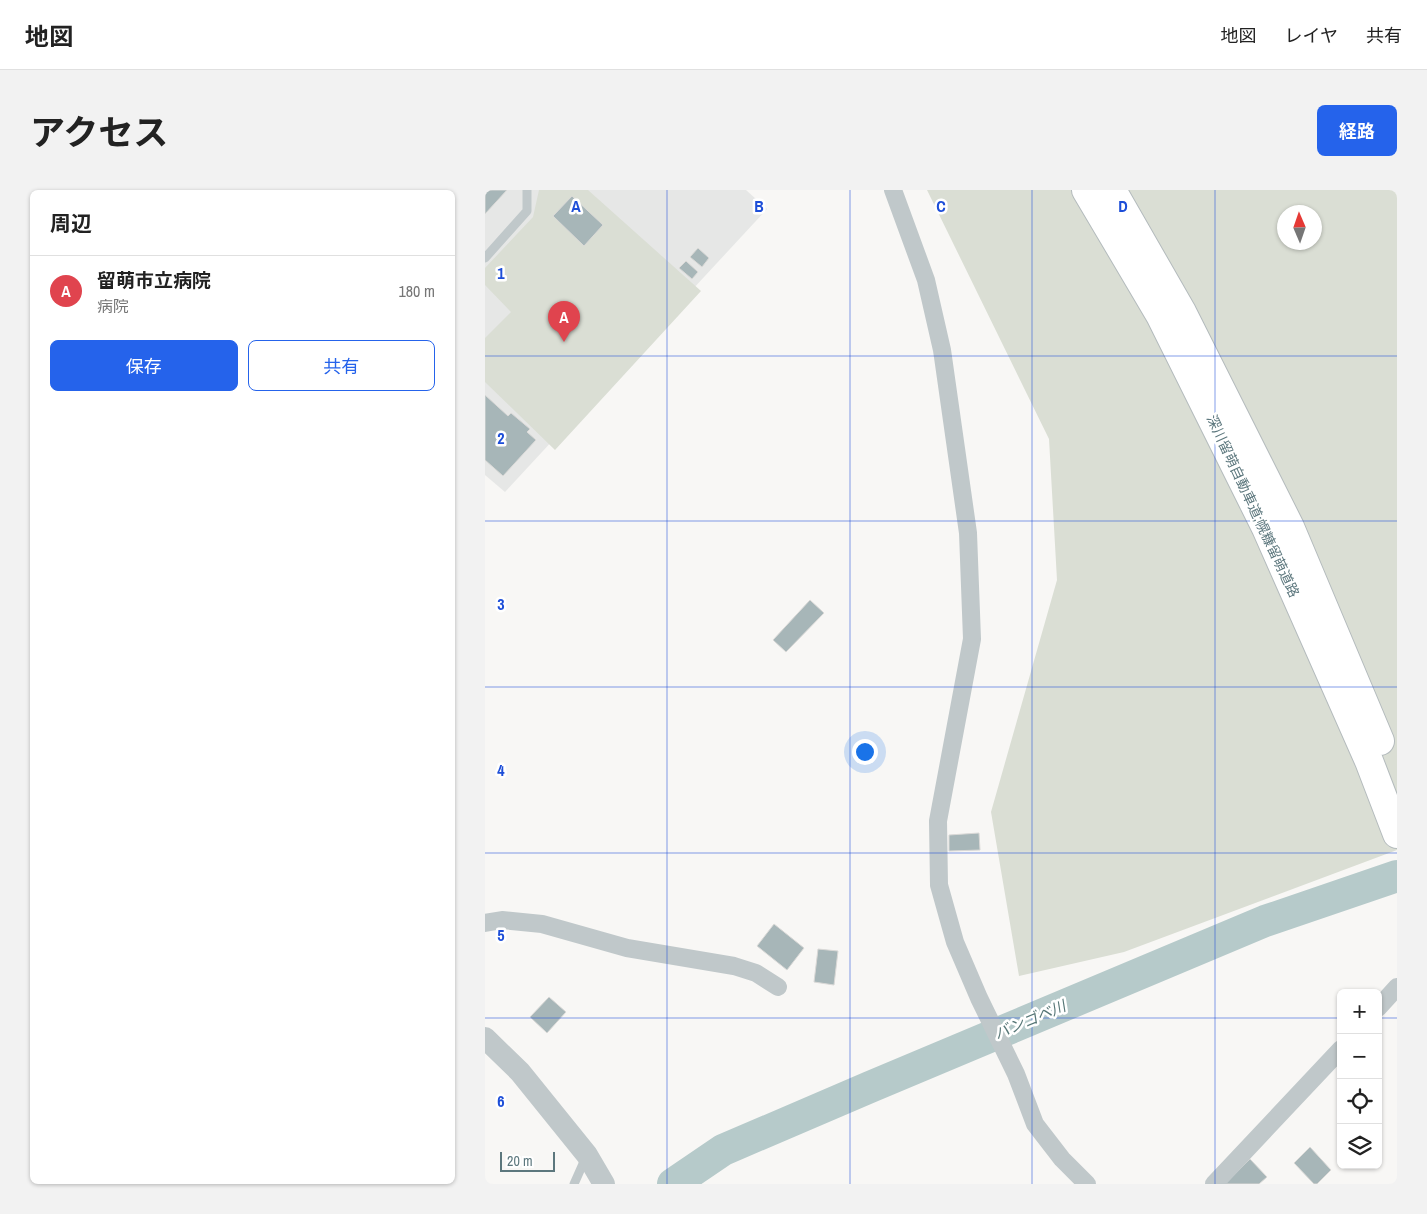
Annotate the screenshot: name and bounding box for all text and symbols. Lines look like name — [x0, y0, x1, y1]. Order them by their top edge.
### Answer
text: 地図 — [25, 20, 73, 52]
text: 地図 — [1221, 23, 1257, 48]
text: レイヤ — [1285, 23, 1338, 48]
text: 共有 — [1366, 23, 1402, 48]
button: 経路 — [1317, 105, 1397, 156]
text: アクセス — [30, 109, 168, 156]
text: A — [571, 195, 581, 217]
text: B — [754, 195, 764, 217]
text: C — [936, 195, 946, 217]
text: D — [1118, 195, 1128, 217]
north arrow — [1277, 205, 1322, 250]
text: 周辺 — [50, 209, 92, 238]
text: 1 — [497, 262, 505, 284]
text: 留萌市立病院 — [97, 267, 211, 293]
text: A — [61, 280, 71, 302]
text: 180 m — [399, 280, 435, 302]
text: 病院 — [97, 295, 129, 317]
pin: A — [548, 301, 580, 342]
button: 保存 — [50, 340, 238, 391]
button: 共有 — [248, 340, 435, 391]
street label: 深川留萌自動車道;幌糠留萌道路 — [1203, 412, 1303, 600]
text: 2 — [497, 427, 505, 449]
text: 3 — [497, 593, 505, 615]
your location — [852, 739, 878, 765]
text: 4 — [497, 759, 505, 781]
text: 5 — [497, 924, 505, 946]
map controls — [1337, 989, 1382, 1169]
button: + — [1337, 989, 1382, 1034]
water label: バンゴベ川 — [991, 994, 1071, 1044]
button: − — [1337, 1034, 1382, 1079]
button: locate — [1337, 1079, 1382, 1124]
text: 6 — [497, 1090, 505, 1112]
button: layers — [1337, 1124, 1382, 1169]
scale bar — [500, 1149, 555, 1172]
text: 20 m — [507, 1152, 533, 1170]

